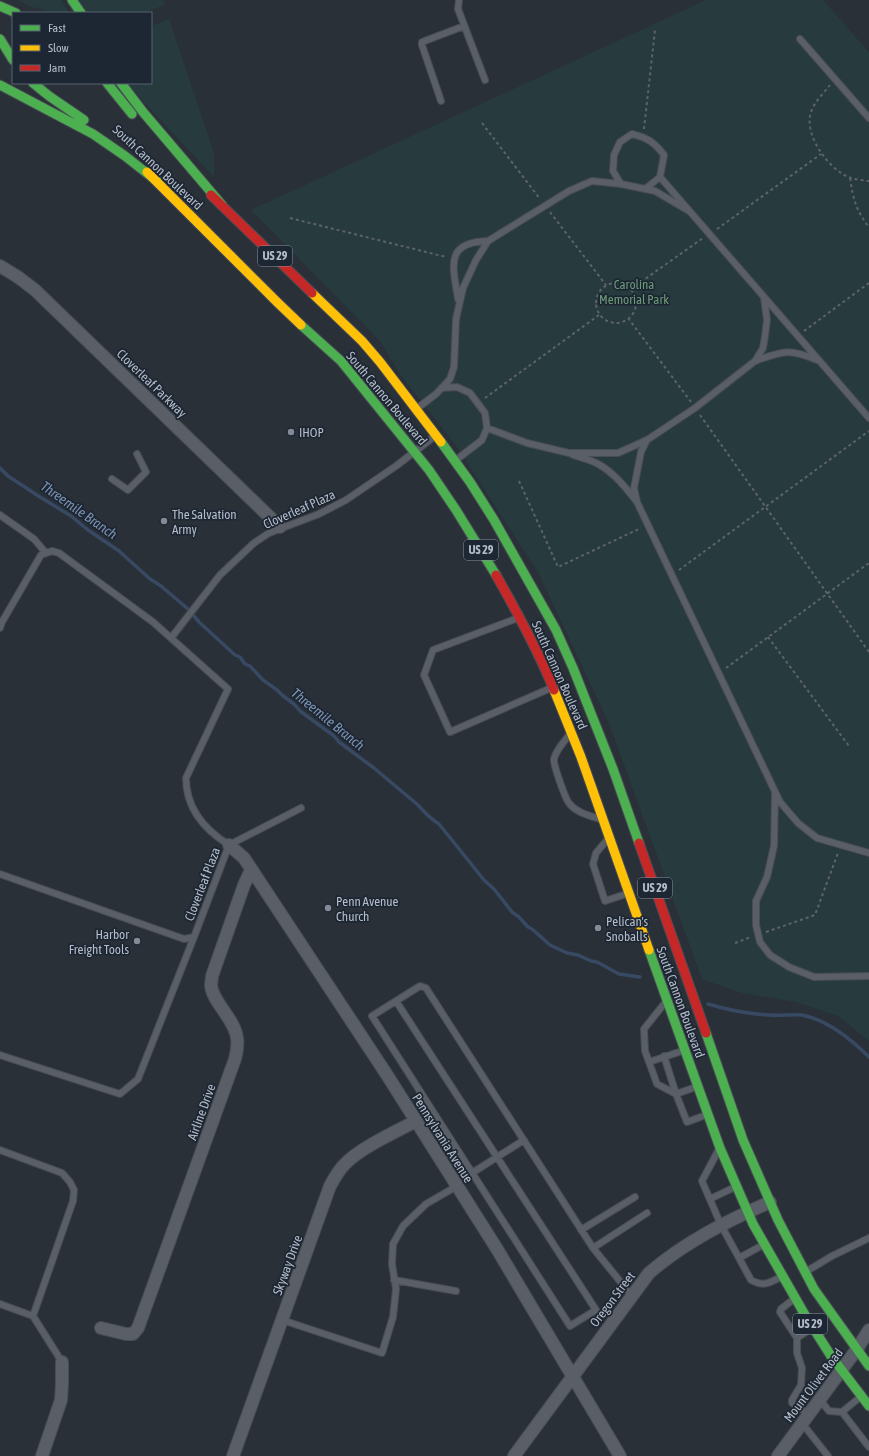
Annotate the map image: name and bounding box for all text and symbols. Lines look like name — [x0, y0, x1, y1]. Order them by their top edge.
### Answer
legend — [12, 12, 152, 84]
text: Fast — [48, 21, 66, 35]
text: Slow — [48, 41, 69, 55]
text: Jam — [48, 61, 66, 75]
street label: South Cannon Boulevard — [110, 122, 206, 213]
road number: US 29 — [258, 246, 292, 266]
park label: Carolina Memorial Park — [599, 277, 669, 307]
street label: Cloverleaf Parkway — [114, 346, 190, 421]
street label: South Cannon Boulevard — [343, 349, 430, 448]
place label: IHOP — [299, 425, 324, 440]
marker: IHOP — [286, 427, 296, 437]
water label: Threemile Branch — [38, 478, 120, 542]
street label: Cloverleaf Plaza — [261, 487, 338, 532]
place label: The Salvation Army — [172, 507, 237, 537]
marker: The Salvation Army — [159, 516, 169, 526]
road number: US 29 — [464, 540, 498, 560]
street label: South Cannon Boulevard — [529, 619, 590, 732]
water label: Threemile Branch — [288, 685, 368, 754]
street label: Cloverleaf Plaza — [182, 845, 223, 923]
road number: US 29 — [638, 878, 672, 898]
place label: Penn Avenue Church — [336, 894, 399, 924]
marker: Penn Avenue Church — [323, 903, 333, 913]
place label: Pelican's Snoballs — [606, 914, 649, 944]
marker: Pelican's Snoballs — [593, 923, 603, 933]
place label: Harbor Freight Tools — [69, 927, 129, 957]
marker: Harbor Freight Tools — [132, 936, 142, 946]
street label: South Cannon Boulevard — [653, 944, 708, 1060]
street label: Airline Drive — [184, 1082, 219, 1142]
street label: Pennsylvania Avenue — [409, 1091, 476, 1186]
street label: Skyway Drive — [270, 1233, 305, 1297]
street label: Oregon Street — [587, 1268, 638, 1330]
road number: US 29 — [793, 1314, 827, 1334]
street label: Mount Olivet Road — [781, 1345, 846, 1425]

